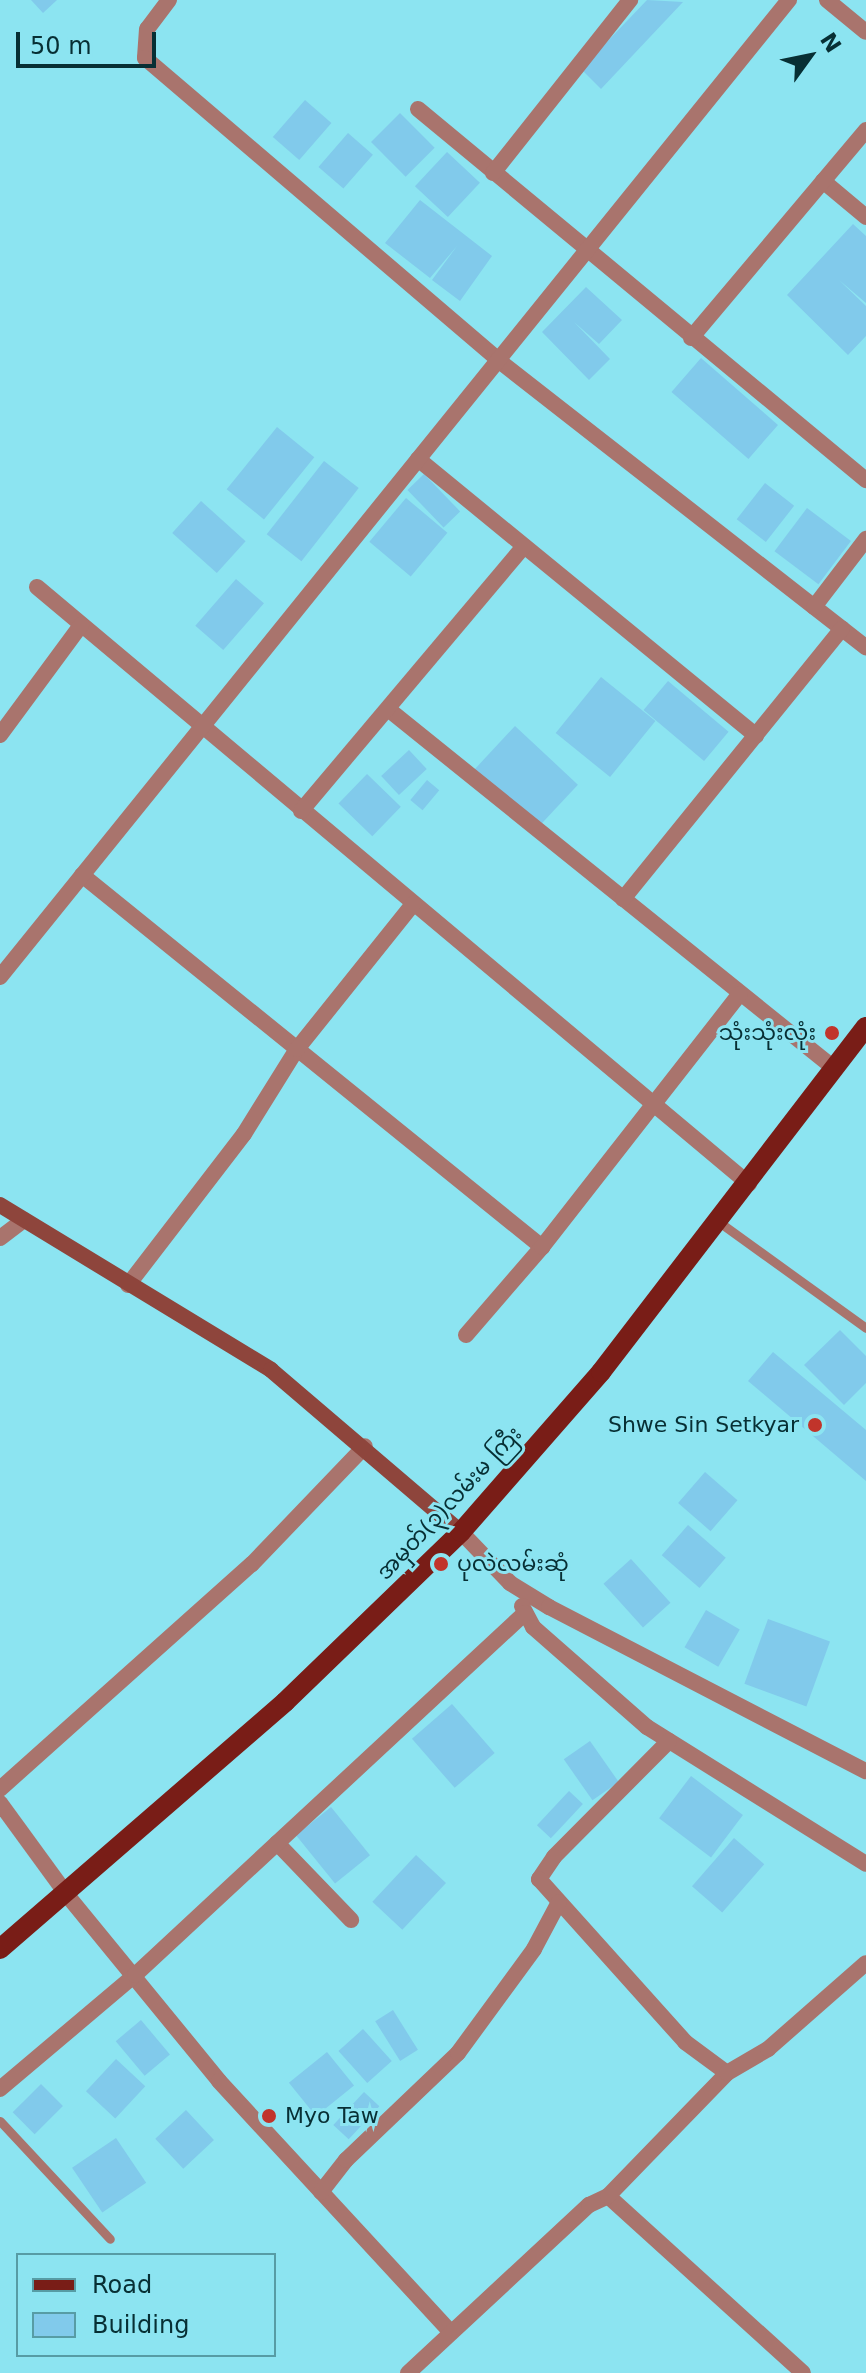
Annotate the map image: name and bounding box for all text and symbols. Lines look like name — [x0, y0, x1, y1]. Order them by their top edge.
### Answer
scale bar — [20, 16, 160, 66]
north arrow — [770, 16, 850, 96]
text: N — [815, 28, 846, 57]
text: 50 m — [30, 32, 92, 60]
place label: သုံးသုံးလုံး — [719, 1020, 816, 1046]
marker: သုံးသုံးလုံး — [823, 1024, 841, 1042]
place label: Shwe Sin Setkyar — [608, 1412, 799, 1438]
marker: Shwe Sin Setkyar — [806, 1416, 824, 1434]
street label: အမှတ်(၃)လမ်းမ ကြီး — [371, 1421, 527, 1585]
place label: ပုလဲလမ်းဆုံ — [457, 1551, 569, 1577]
marker: ပုလဲလမ်းဆုံ — [432, 1555, 450, 1573]
place label: Myo Taw — [285, 2103, 379, 2129]
marker: Myo Taw — [260, 2107, 278, 2125]
legend — [16, 2253, 276, 2357]
text: Road — [92, 2271, 152, 2299]
text: Building — [92, 2311, 189, 2339]

